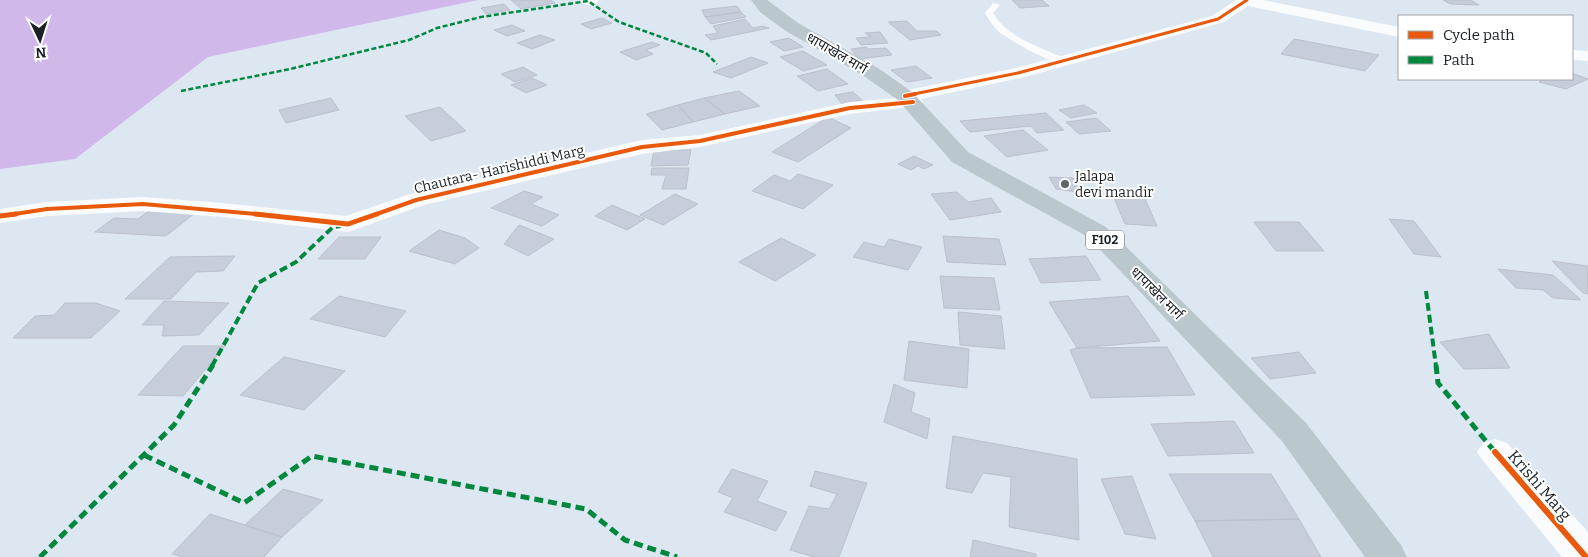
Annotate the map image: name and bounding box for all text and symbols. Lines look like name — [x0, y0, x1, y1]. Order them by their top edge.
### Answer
north arrow — [15, 15, 65, 65]
legend — [1398, 15, 1573, 80]
text: Cycle path — [1443, 26, 1515, 44]
street label: धापाखेल मार्ग — [803, 28, 872, 78]
text: N — [35, 44, 47, 61]
text: Path — [1443, 51, 1475, 69]
street label: Chautara- Harishiddi Marg — [412, 142, 586, 197]
place label: Jalapa devi mandir — [1074, 168, 1154, 201]
marker: Jalapa devi mandir — [1059, 178, 1071, 190]
road number: F102 — [1086, 230, 1124, 250]
street label: धापाखेल मार्ग — [1127, 263, 1188, 324]
street label: Krishi Marg — [1504, 446, 1575, 524]

